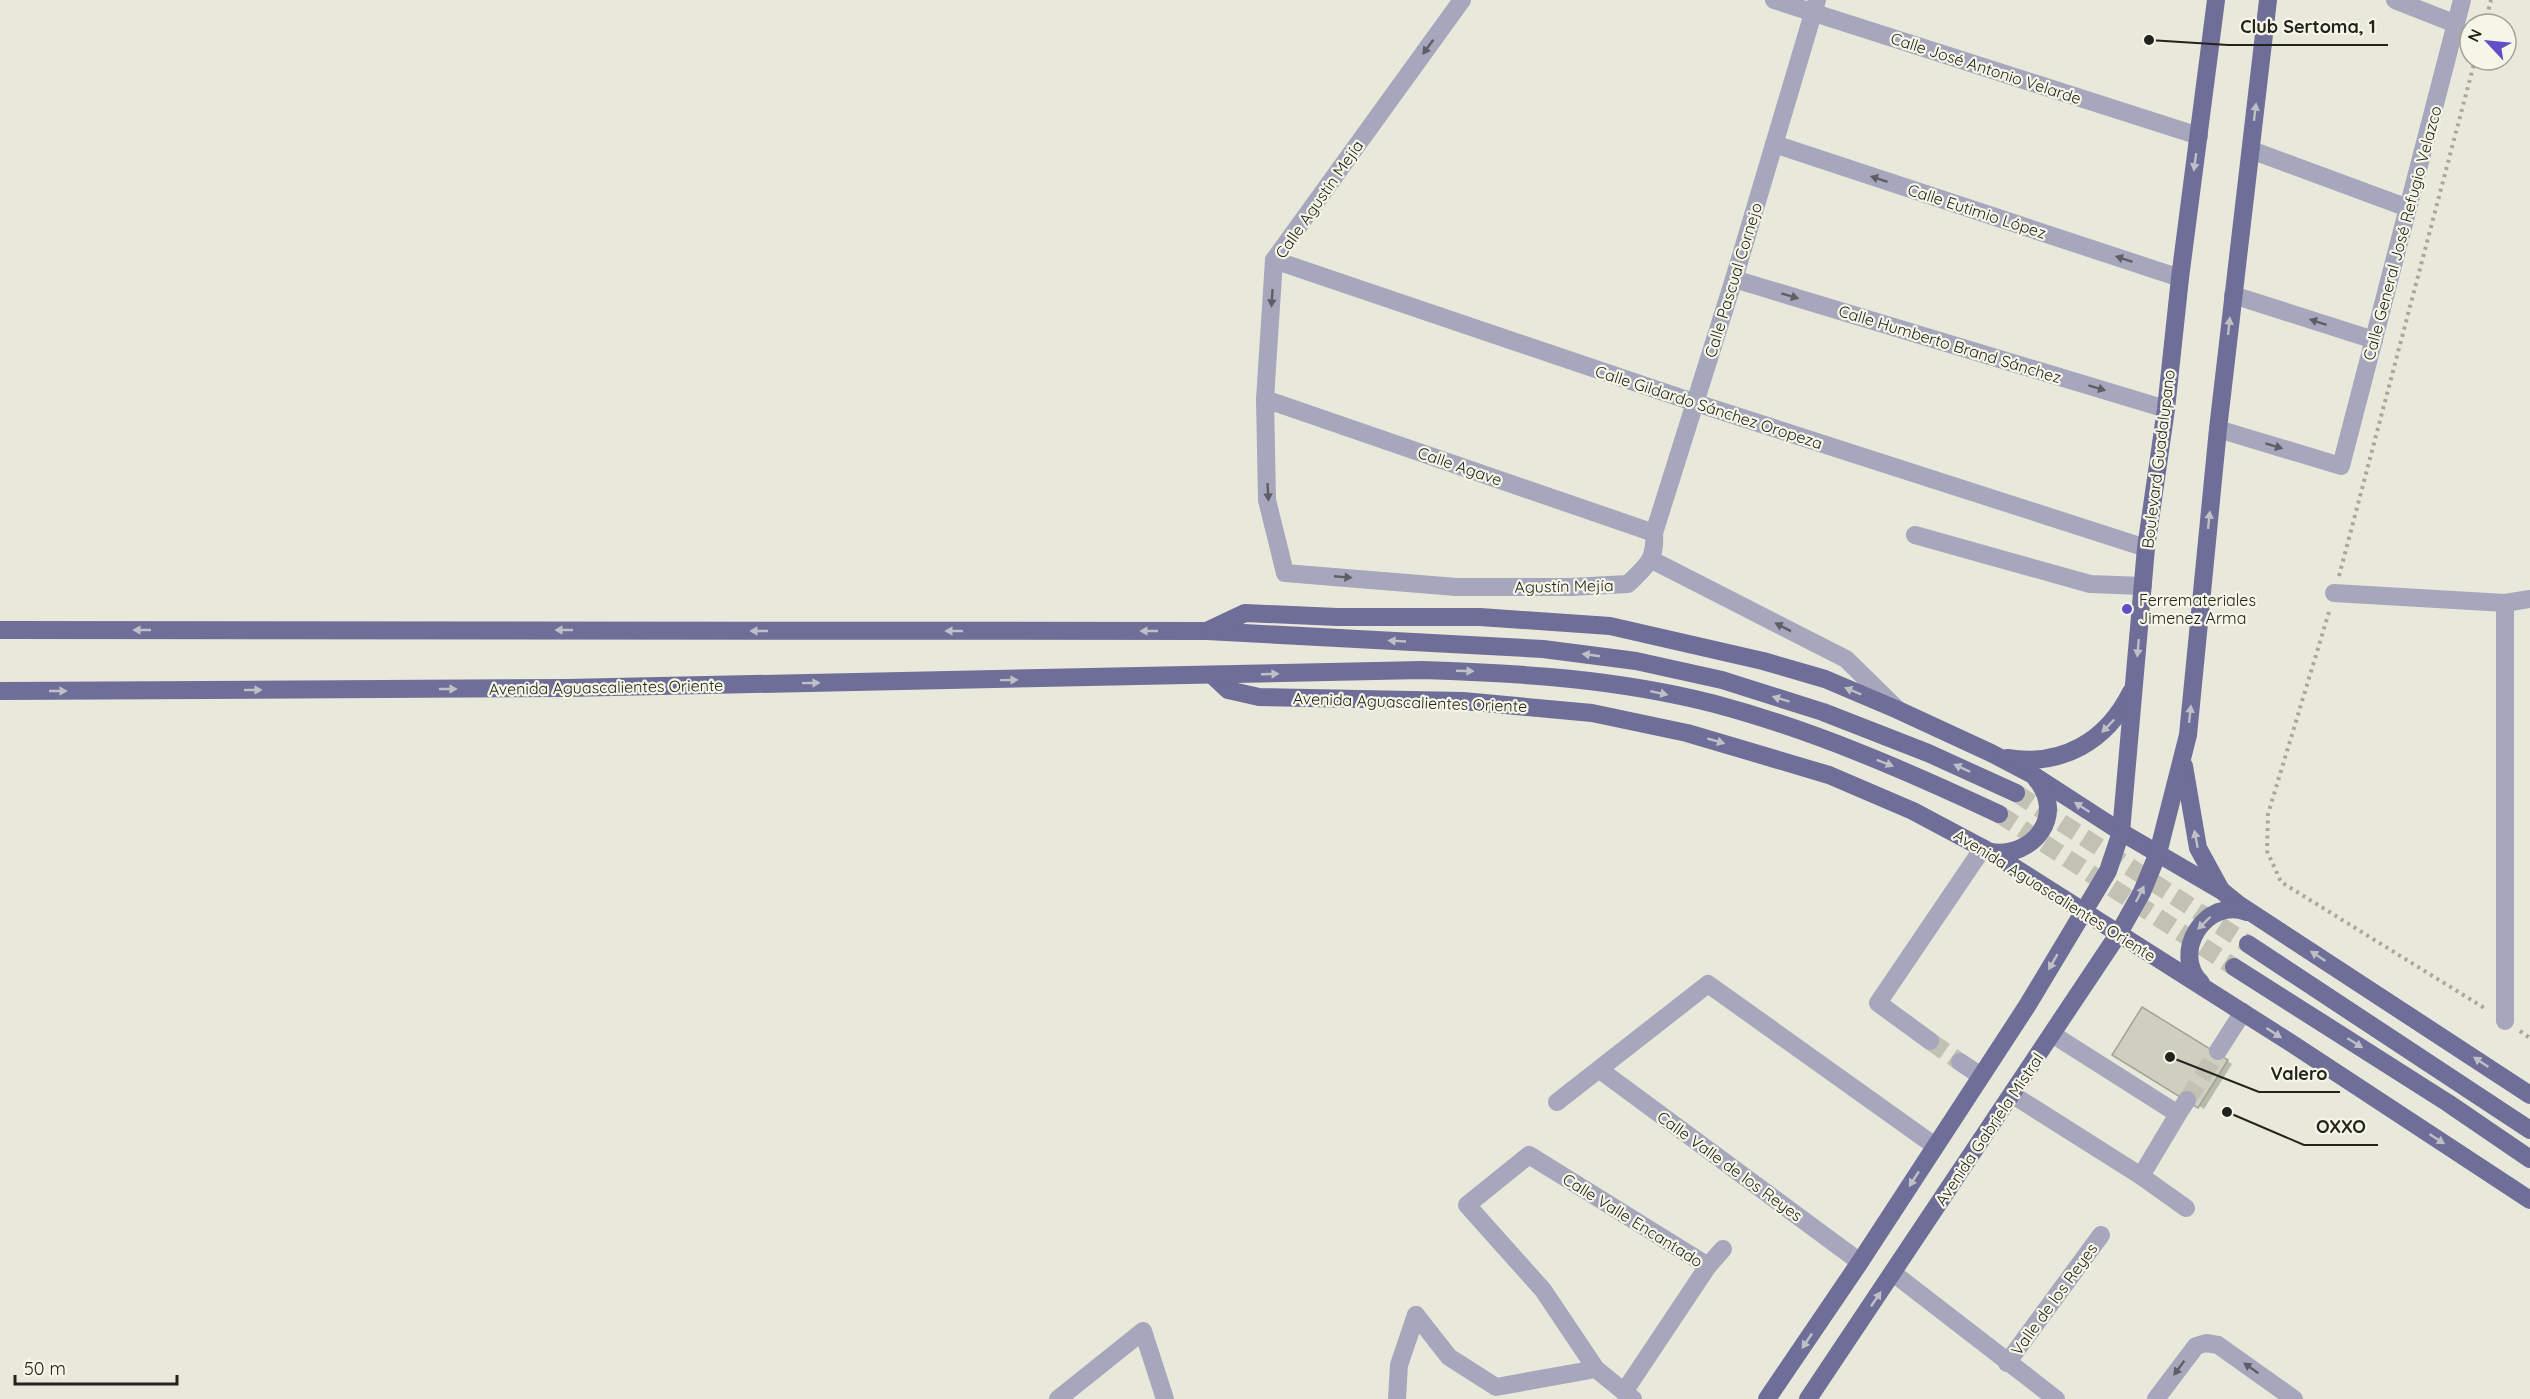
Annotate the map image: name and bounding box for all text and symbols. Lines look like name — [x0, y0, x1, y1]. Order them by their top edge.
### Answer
callout: Club Sertoma, 1 — [2228, 9, 2388, 45]
north arrow — [2458, 12, 2518, 72]
text: Club Sertoma, 1 — [2240, 15, 2376, 38]
text: N — [2463, 26, 2486, 45]
street label: Calle José Antonio Velarde — [1888, 28, 2084, 108]
one-way arrow — [1422, 40, 1434, 55]
one-way arrow — [2250, 102, 2260, 121]
street label: Calle General José Refugio Velazco — [2358, 104, 2446, 362]
street label: Calle Agustín Mejía — [1271, 136, 1367, 262]
one-way arrow — [2191, 153, 2200, 172]
one-way arrow — [1870, 173, 1888, 183]
street label: Calle Eutimio López — [1905, 179, 2049, 243]
street label: Calle Pascual Cornejo — [1700, 200, 1766, 360]
one-way arrow — [2115, 254, 2133, 264]
one-way arrow — [1267, 288, 1276, 307]
one-way arrow — [1781, 292, 1799, 301]
street label: Calle Humberto Brand Sánchez — [1836, 301, 2064, 387]
one-way arrow — [2225, 316, 2234, 335]
one-way arrow — [2309, 317, 2327, 326]
street label: Calle Gildardo Sánchez Oropeza — [1593, 361, 1825, 453]
street label: Boulevard Guadalupano — [2137, 368, 2179, 550]
one-way arrow — [2088, 384, 2106, 393]
street label: Calle Agave — [1415, 442, 1505, 490]
one-way arrow — [2265, 442, 2283, 451]
one-way arrow — [1263, 483, 1272, 502]
one-way arrow — [2204, 510, 2214, 529]
one-way arrow — [1333, 572, 1352, 582]
street label: Agustín Mejía — [1514, 575, 1614, 597]
place label: Ferremateriales Jimenez Arma — [2139, 590, 2256, 628]
marker: Ferremateriales Jimenez Arma — [2120, 602, 2134, 616]
one-way arrow — [1775, 623, 1792, 632]
one-way arrow — [133, 625, 152, 635]
one-way arrow — [554, 625, 573, 635]
one-way arrow — [749, 626, 768, 636]
one-way arrow — [944, 626, 963, 636]
one-way arrow — [1139, 626, 1158, 636]
one-way arrow — [1387, 637, 1406, 646]
one-way arrow — [2133, 638, 2143, 657]
one-way arrow — [1581, 651, 1600, 660]
one-way arrow — [1456, 666, 1475, 676]
one-way arrow — [1261, 669, 1280, 678]
street label: Avenida Aguascalientes Oriente — [489, 675, 723, 699]
one-way arrow — [1000, 675, 1019, 684]
one-way arrow — [802, 679, 821, 688]
one-way arrow — [439, 684, 458, 693]
one-way arrow — [244, 685, 263, 695]
one-way arrow — [49, 686, 68, 696]
one-way arrow — [1843, 686, 1861, 696]
street label: Avenida Aguascalientes Oriente — [1293, 688, 1527, 716]
one-way arrow — [1649, 689, 1668, 698]
one-way arrow — [1772, 694, 1790, 703]
one-way arrow — [2185, 704, 2195, 723]
one-way arrow — [2101, 719, 2115, 734]
one-way arrow — [1708, 737, 1726, 746]
one-way arrow — [1876, 758, 1894, 768]
one-way arrow — [1954, 764, 1971, 773]
one-way arrow — [2074, 802, 2090, 813]
street label: Avenida Aguascalientes Oriente — [1950, 824, 2160, 966]
one-way arrow — [2192, 830, 2201, 849]
one-way arrow — [2135, 885, 2145, 903]
one-way arrow — [2196, 916, 2211, 930]
one-way arrow — [2310, 951, 2326, 962]
one-way arrow — [2048, 953, 2058, 970]
one-way arrow — [2266, 1027, 2283, 1038]
one-way arrow — [2347, 1038, 2363, 1049]
street label: Avenida Gabriela Mistral — [1930, 1049, 2048, 1209]
callout: Valero — [2259, 1056, 2340, 1092]
one-way arrow — [2474, 1056, 2490, 1068]
text: Valero — [2270, 1062, 2328, 1085]
street label: Calle Valle de los Reyes — [1653, 1107, 1807, 1225]
callout: OXXO — [2304, 1109, 2378, 1145]
text: OXXO — [2316, 1115, 2366, 1138]
one-way arrow — [2429, 1134, 2446, 1145]
street label: Calle Valle Encantado — [1559, 1169, 1707, 1271]
one-way arrow — [1909, 1171, 1920, 1187]
street label: Valle de los Reyes — [2007, 1239, 2101, 1359]
one-way arrow — [1870, 1291, 1882, 1307]
one-way arrow — [1801, 1333, 1812, 1350]
scale bar — [15, 1348, 177, 1386]
text: 50 m — [24, 1357, 66, 1380]
one-way arrow — [2173, 1360, 2185, 1376]
one-way arrow — [2243, 1363, 2259, 1374]

